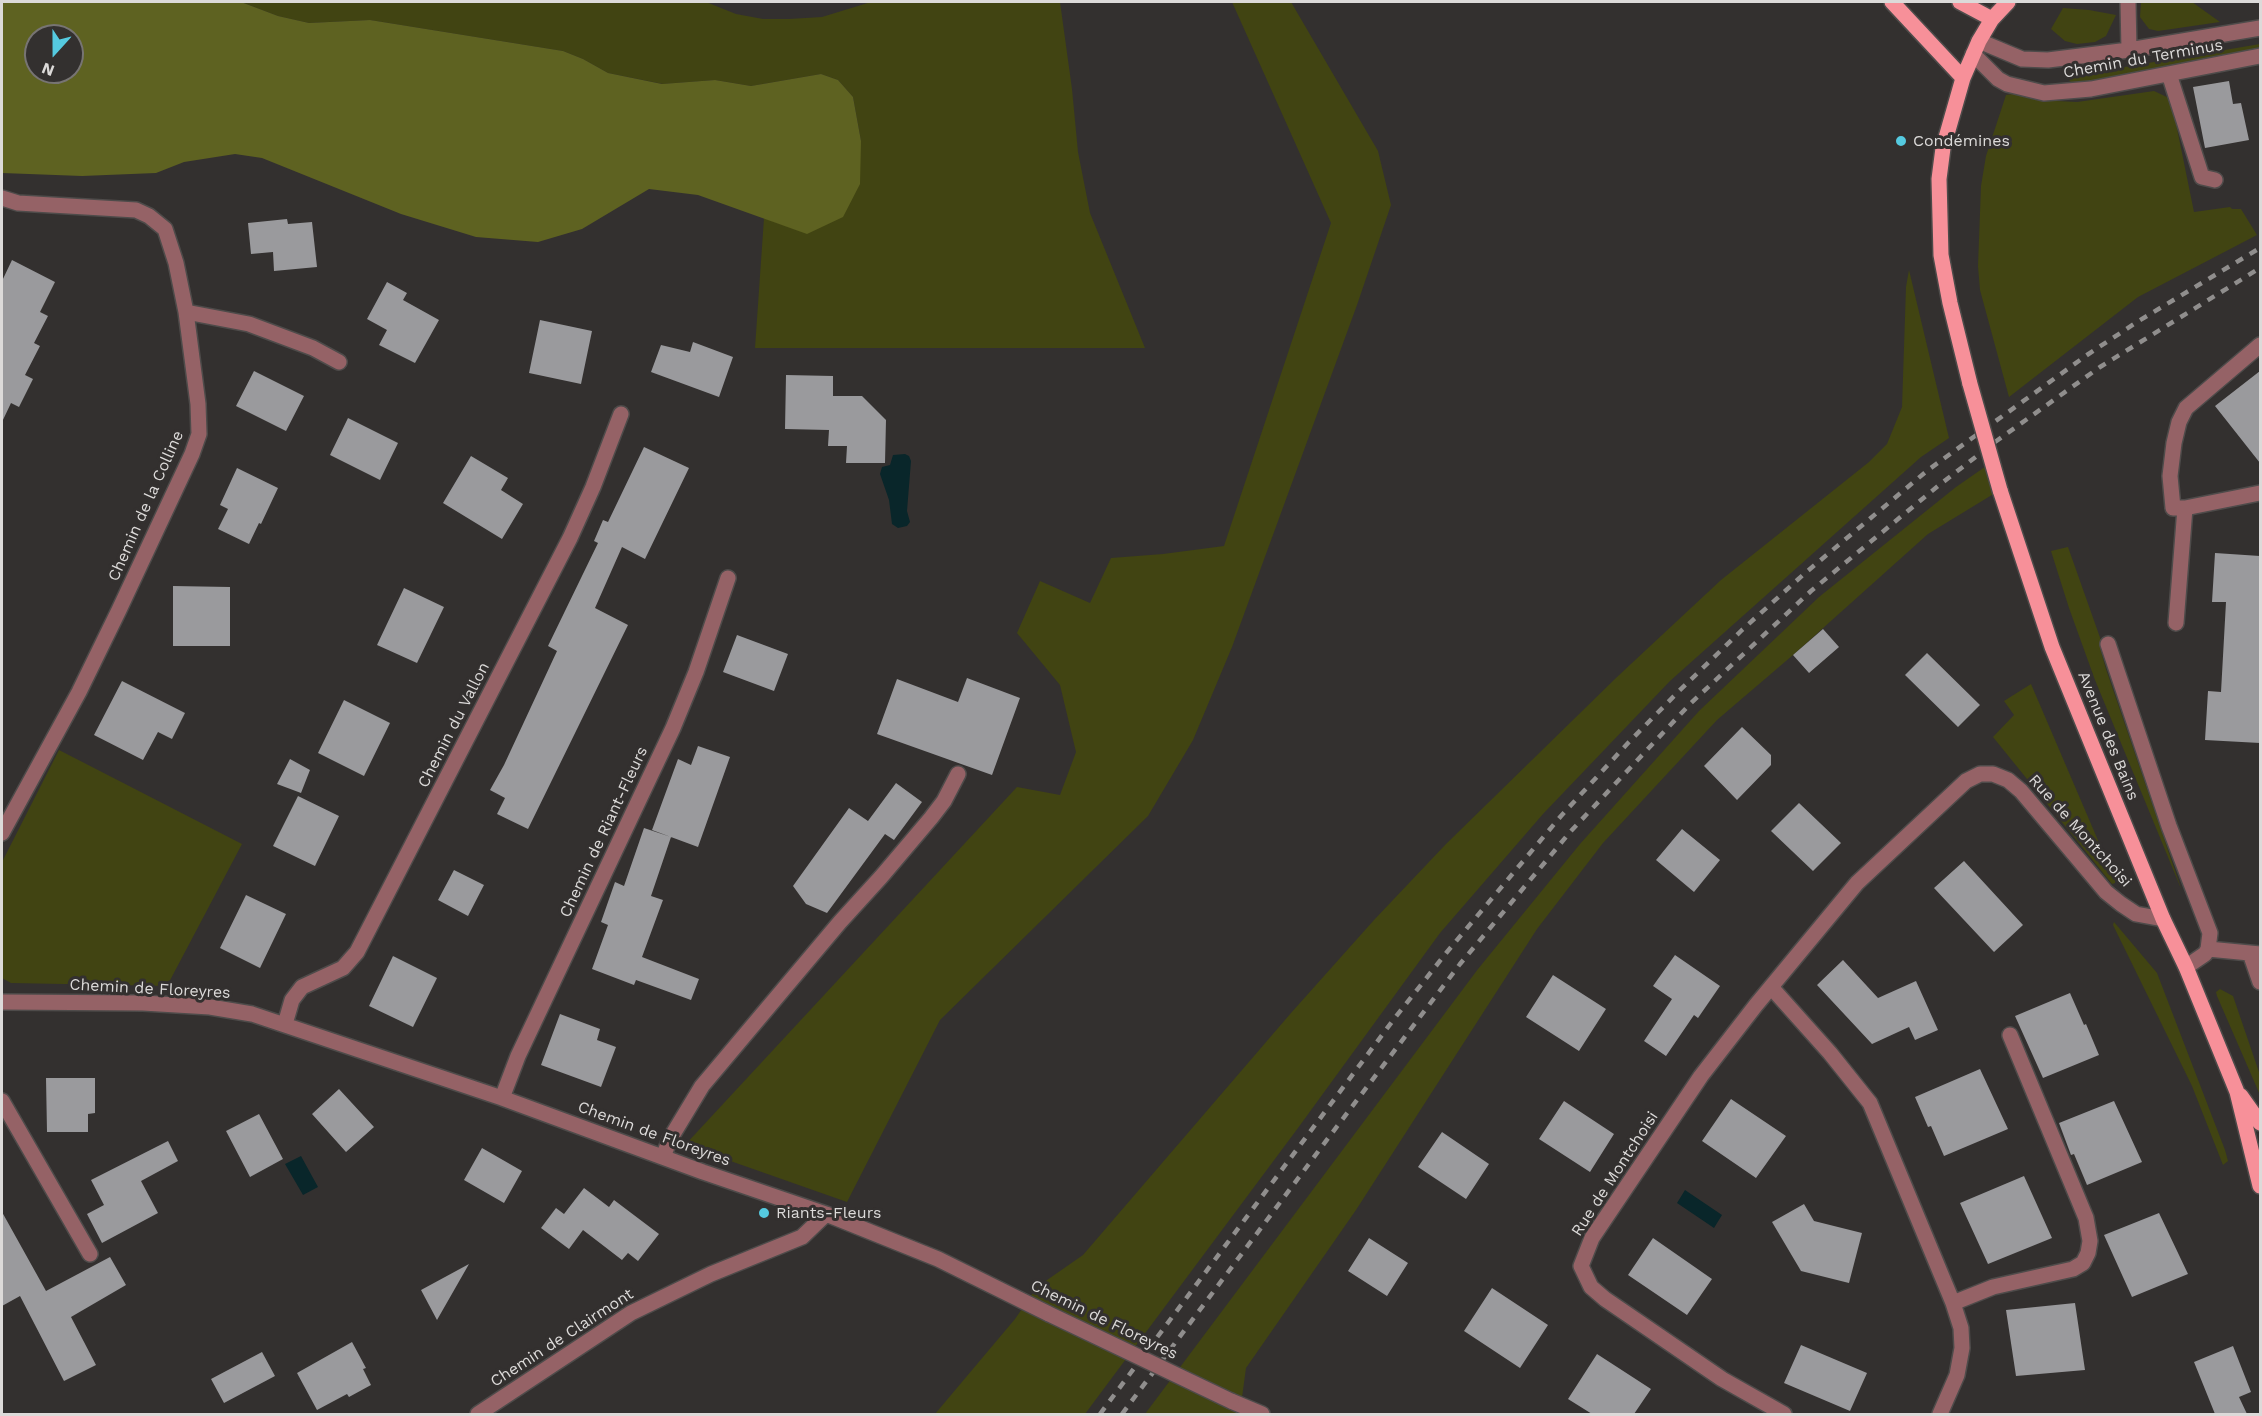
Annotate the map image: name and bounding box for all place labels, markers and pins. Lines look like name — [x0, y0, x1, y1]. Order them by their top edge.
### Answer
place label: Condémines — [1913, 131, 2010, 151]
marker: Condémines — [1894, 134, 1908, 148]
place label: Riants-Fleurs — [776, 1203, 881, 1223]
marker: Riants-Fleurs — [757, 1206, 771, 1220]

